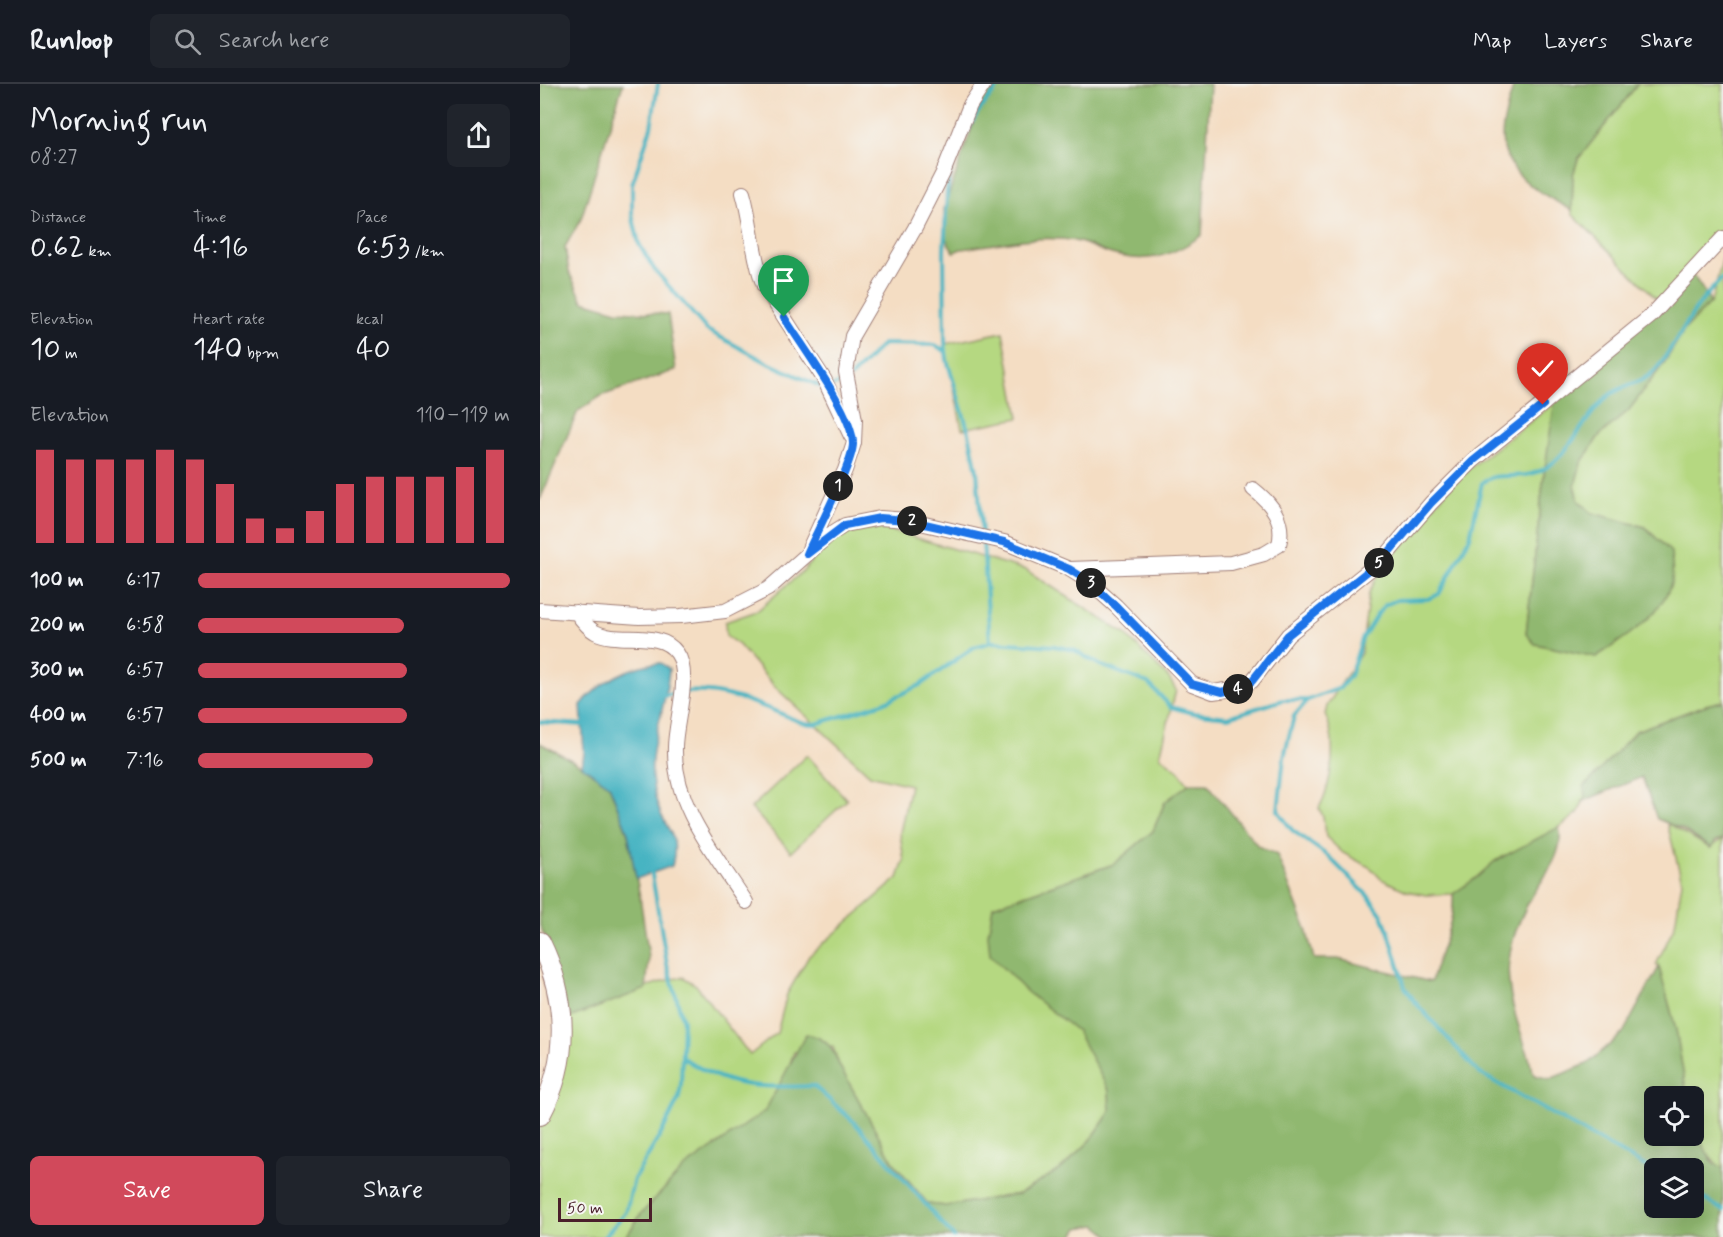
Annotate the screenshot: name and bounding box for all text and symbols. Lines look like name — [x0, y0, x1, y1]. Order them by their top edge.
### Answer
search box — [150, 14, 570, 68]
text: Runloop — [30, 23, 114, 60]
icon: search — [171, 25, 204, 58]
text: Search here — [219, 27, 329, 55]
text: Map — [1473, 27, 1511, 55]
text: Layers — [1544, 27, 1607, 55]
text: Share — [1640, 27, 1693, 55]
text: Morning run — [30, 99, 208, 143]
button: share — [447, 104, 510, 167]
text: 08:27 — [30, 144, 77, 171]
text: Distance — [30, 207, 86, 228]
text: Time — [193, 207, 227, 228]
text: Pace — [356, 207, 388, 228]
text: 0.62 — [30, 228, 84, 267]
text: 4:16 — [193, 228, 248, 267]
text: 6:53 — [356, 228, 410, 267]
text: km — [84, 241, 112, 262]
text: /km — [410, 241, 445, 262]
pin — [758, 255, 809, 317]
icon: arrive — [767, 264, 800, 297]
text: Elevation — [30, 309, 93, 330]
text: Heart rate — [193, 309, 265, 330]
text: kcal — [356, 309, 383, 330]
text: 10 — [30, 330, 61, 369]
text: 140 — [193, 330, 243, 369]
text: 40 — [356, 330, 391, 369]
text: m — [61, 343, 78, 364]
text: bpm — [243, 343, 279, 364]
pin — [1517, 343, 1568, 405]
icon: check — [1526, 352, 1559, 385]
text: Elevation — [30, 402, 109, 429]
text: 110–119 m — [416, 402, 510, 429]
pin: 1 — [823, 471, 853, 501]
text: 1 — [834, 475, 842, 496]
pin: 2 — [897, 506, 927, 536]
text: 2 — [908, 510, 916, 531]
pin: 5 — [1364, 548, 1394, 578]
text: 5 — [1374, 552, 1384, 573]
text: 100 m — [30, 567, 84, 594]
text: 6:17 — [126, 567, 161, 594]
pin: 3 — [1076, 568, 1106, 598]
text: 3 — [1087, 572, 1095, 593]
text: 200 m — [30, 612, 85, 639]
text: 6:58 — [126, 612, 165, 639]
text: 300 m — [30, 657, 84, 684]
text: 6:57 — [126, 657, 164, 684]
pin: 4 — [1223, 674, 1253, 704]
text: 4 — [1233, 678, 1243, 699]
text: 400 m — [30, 702, 86, 729]
text: 6:57 — [126, 702, 164, 729]
text: 500 m — [30, 747, 87, 774]
text: 7:16 — [126, 747, 163, 774]
map controls — [1644, 1086, 1704, 1218]
button: locate — [1644, 1086, 1704, 1146]
button: Save — [30, 1156, 264, 1225]
button: Share — [276, 1156, 510, 1225]
button: layers — [1644, 1158, 1704, 1218]
scale bar — [558, 1195, 652, 1222]
text: 50 m — [567, 1198, 603, 1219]

